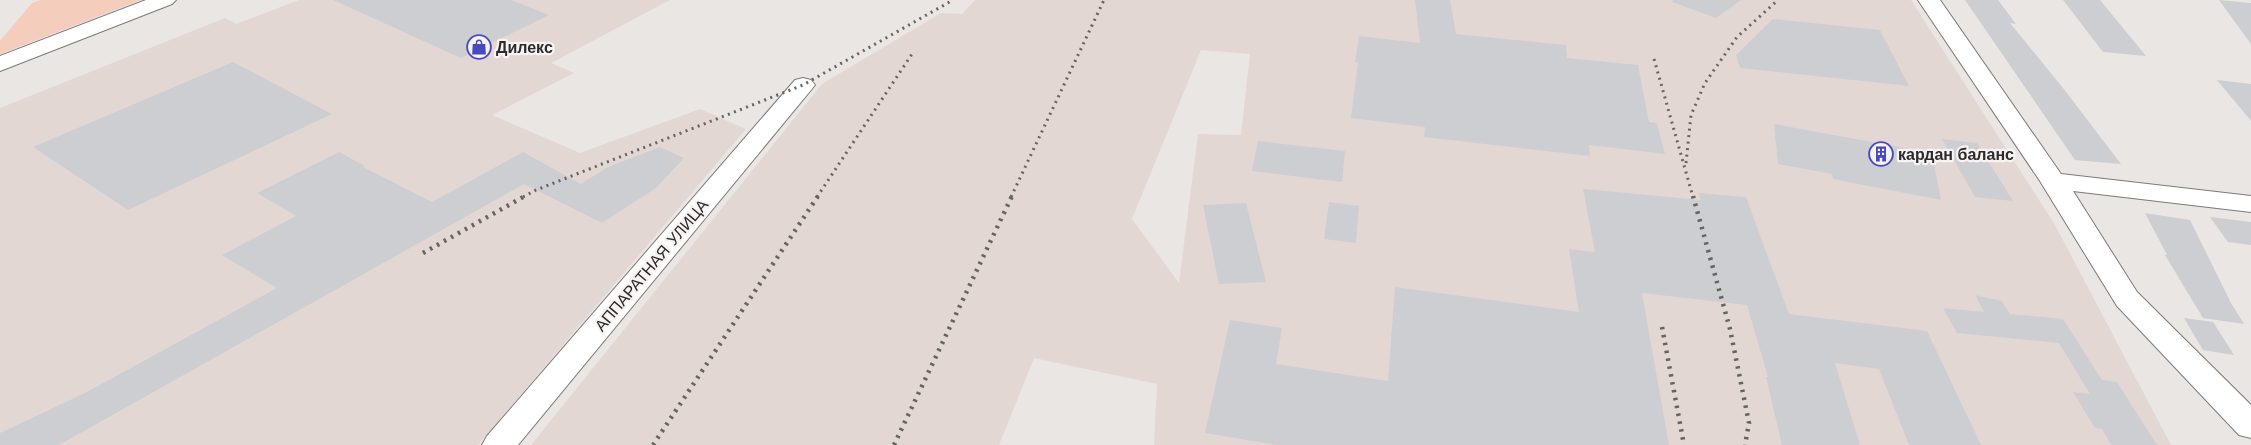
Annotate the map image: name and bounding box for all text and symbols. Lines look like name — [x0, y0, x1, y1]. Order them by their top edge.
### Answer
shop icon: Дилекс — [466, 34, 492, 60]
place label: Дилекс — [496, 38, 553, 57]
building icon: кардан баланс — [1868, 141, 1894, 167]
place label: кардан баланс — [1898, 145, 2014, 164]
street label: АППАРАТНАЯ УЛИЦА — [591, 195, 712, 335]

